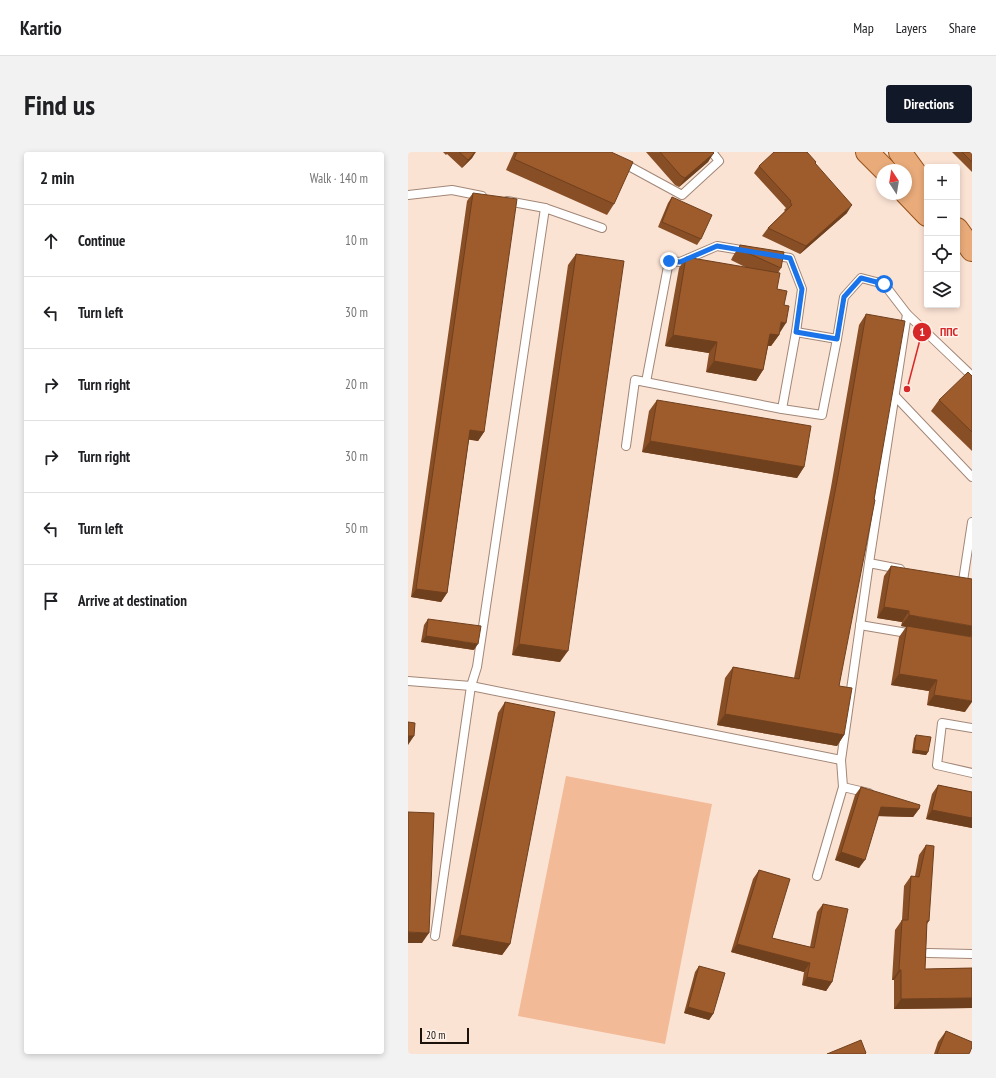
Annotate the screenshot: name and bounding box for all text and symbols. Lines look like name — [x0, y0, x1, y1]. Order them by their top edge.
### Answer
text: Kartio — [20, 16, 62, 40]
text: Map — [853, 19, 874, 37]
text: Layers — [896, 19, 927, 37]
text: Share — [949, 19, 976, 37]
button: Directions — [886, 85, 972, 123]
text: Find us — [24, 86, 95, 123]
north arrow — [876, 164, 912, 200]
map controls — [924, 164, 960, 308]
button: + — [924, 164, 960, 200]
text: 2 min — [40, 167, 74, 189]
text: Walk · 140 m — [310, 170, 368, 187]
button: − — [924, 200, 960, 236]
icon: ahead — [40, 230, 62, 252]
text: Continue — [78, 231, 125, 250]
text: 10 m — [345, 232, 368, 249]
button: locate — [924, 236, 960, 272]
route end — [660, 252, 678, 270]
button: layers — [924, 272, 960, 308]
route start — [875, 275, 893, 293]
icon: left — [40, 302, 62, 324]
text: Turn left — [78, 303, 123, 322]
text: 30 m — [345, 304, 368, 321]
callout: ППС — [912, 320, 966, 344]
text: 1 — [919, 324, 925, 339]
text: ППС — [940, 324, 959, 339]
icon: right — [40, 374, 62, 396]
text: Turn right — [78, 375, 130, 394]
text: 20 m — [345, 376, 368, 393]
icon: right — [40, 446, 62, 468]
text: Turn right — [78, 447, 130, 466]
text: 30 m — [345, 448, 368, 465]
icon: left — [40, 518, 62, 540]
text: Turn left — [78, 519, 123, 538]
text: 50 m — [345, 520, 368, 537]
icon: arrive — [40, 590, 62, 612]
text: Arrive at destination — [78, 591, 187, 610]
scale bar — [420, 1026, 469, 1045]
text: 20 m — [426, 1028, 445, 1042]

